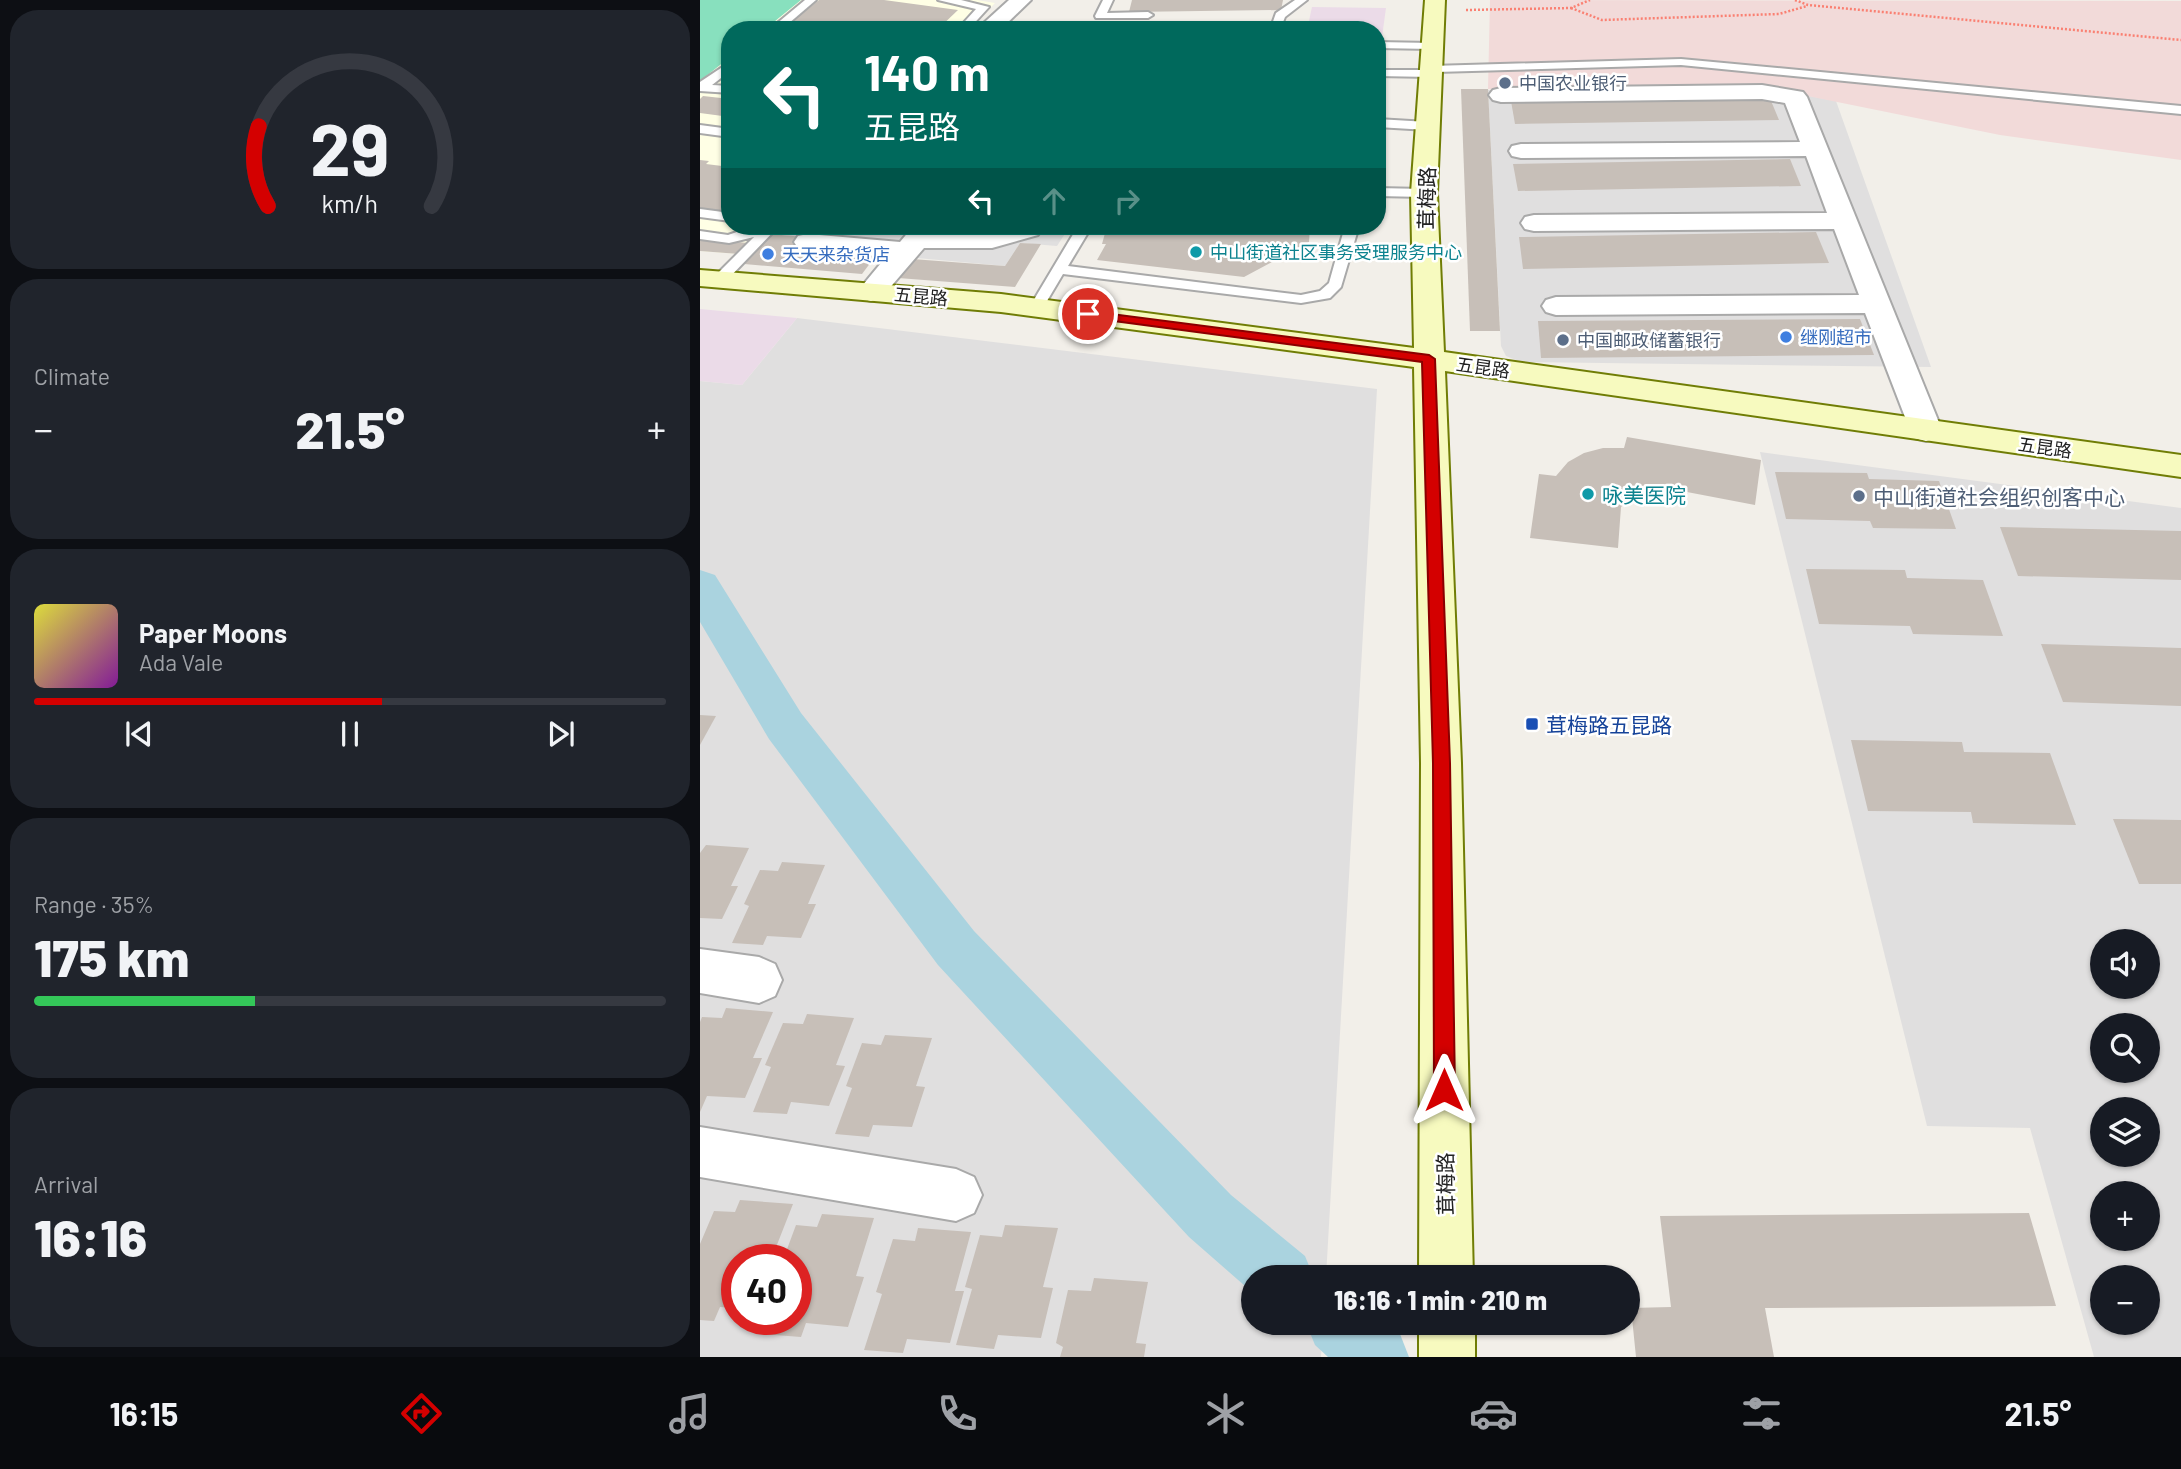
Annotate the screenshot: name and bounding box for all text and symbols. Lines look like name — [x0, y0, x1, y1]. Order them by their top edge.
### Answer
text: 140 m — [864, 42, 990, 101]
icon: left — [749, 49, 840, 140]
place label: 中国农业银行 — [1519, 72, 1627, 94]
marker: 中国农业银行 — [1497, 75, 1513, 91]
text: 29 — [310, 103, 390, 191]
text: 五昆路 — [864, 107, 960, 145]
street label: 茸梅路 — [1413, 166, 1439, 230]
icon: left — [962, 182, 1000, 220]
icon: ahead — [1035, 182, 1073, 220]
icon: right — [1108, 182, 1146, 220]
text: km/h — [322, 188, 378, 218]
place label: 中山街道社区事务受理服务中心 — [1210, 241, 1462, 263]
place label: 天天来杂货店 — [782, 243, 890, 265]
marker: 中山街道社区事务受理服务中心 — [1188, 244, 1204, 260]
marker: 天天来杂货店 — [760, 246, 776, 262]
street label: 五昆路 — [893, 283, 949, 309]
pin — [1058, 284, 1118, 344]
icon: arrive — [1069, 295, 1107, 333]
place label: 继刚超市 — [1800, 326, 1872, 348]
place label: 中国邮政储蓄银行 — [1577, 329, 1721, 351]
marker: 继刚超市 — [1778, 329, 1794, 345]
marker: 中国邮政储蓄银行 — [1555, 332, 1571, 348]
street label: 五昆路 — [1455, 352, 1511, 382]
text: Climate — [34, 362, 110, 390]
text: 21.5° — [295, 397, 405, 459]
text: − — [34, 405, 53, 451]
text: + — [647, 405, 666, 451]
street label: 五昆路 — [2017, 432, 2073, 462]
place label: 咏美医院 — [1602, 482, 1686, 507]
place label: 中山街道社会组织创客中心 — [1873, 484, 2125, 509]
marker: 咏美医院 — [1580, 486, 1596, 502]
marker: 中山街道社会组织创客中心 — [1851, 488, 1867, 504]
text: Paper Moons — [139, 617, 287, 648]
text: Ada Vale — [139, 648, 223, 676]
place label: 茸梅路五昆路 — [1546, 712, 1672, 737]
icon: previous — [120, 715, 158, 753]
icon: pause — [331, 715, 369, 753]
icon: next — [542, 715, 580, 753]
marker: 茸梅路五昆路 — [1524, 716, 1540, 732]
text: Range · 35% — [34, 890, 154, 918]
text: 175 km — [34, 925, 190, 987]
map controls — [2090, 929, 2160, 1335]
button: sound — [2090, 929, 2160, 999]
button: search — [2090, 1013, 2160, 1083]
position arrow — [1407, 1053, 1481, 1127]
button: layers — [2090, 1097, 2160, 1167]
street label: 茸梅路 — [1432, 1152, 1458, 1216]
text: Arrival — [34, 1170, 98, 1198]
button: + — [2090, 1181, 2160, 1251]
text: 16:16 — [34, 1205, 147, 1267]
speed limit sign: 40 — [721, 1244, 812, 1335]
button: − — [2090, 1265, 2160, 1335]
text: 16:16 · 1 min · 210 m — [1334, 1284, 1547, 1315]
icon: directions — [397, 1389, 446, 1438]
icon: music — [665, 1389, 714, 1438]
icon: phone — [933, 1389, 982, 1438]
icon: climate — [1201, 1389, 1250, 1438]
icon: car — [1469, 1389, 1518, 1438]
icon: filters — [1737, 1389, 1786, 1438]
text: 16:15 — [109, 1394, 178, 1432]
text: 21.5° — [2005, 1394, 2072, 1432]

